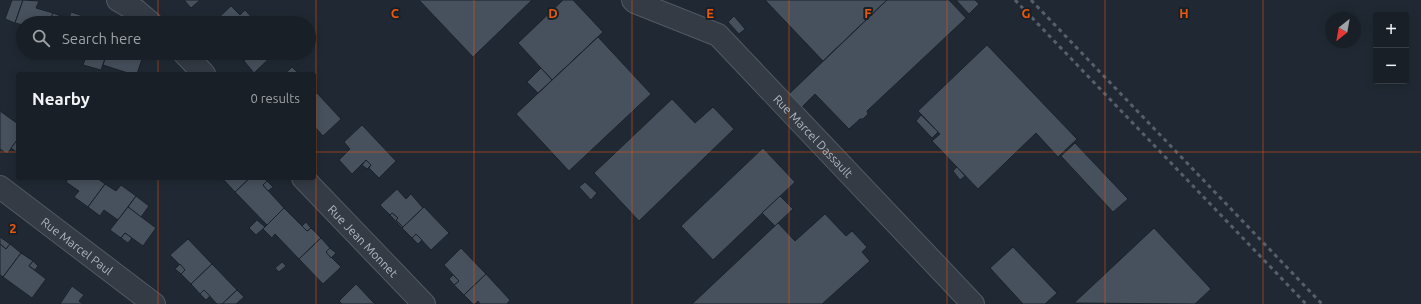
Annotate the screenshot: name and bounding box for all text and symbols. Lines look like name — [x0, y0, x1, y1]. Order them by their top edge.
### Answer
text: C — [391, 6, 400, 20]
text: D — [548, 6, 558, 20]
text: E — [706, 6, 714, 20]
text: F — [864, 6, 872, 20]
text: G — [1022, 6, 1031, 20]
text: H — [1179, 6, 1189, 20]
north arrow — [1325, 12, 1361, 48]
map controls — [1373, 12, 1409, 84]
button: + — [1373, 12, 1409, 48]
search box — [16, 16, 316, 60]
icon: search — [30, 27, 52, 49]
text: Search here — [62, 30, 141, 47]
button: − — [1373, 48, 1409, 84]
text: Nearby — [32, 89, 90, 108]
text: 0 results — [250, 91, 300, 105]
street label: Rue Marcel Dassault — [771, 92, 856, 180]
street label: Rue Jean Monnet — [326, 202, 401, 280]
street label: Rue Marcel Paul — [39, 214, 115, 277]
text: 2 — [9, 221, 17, 235]

